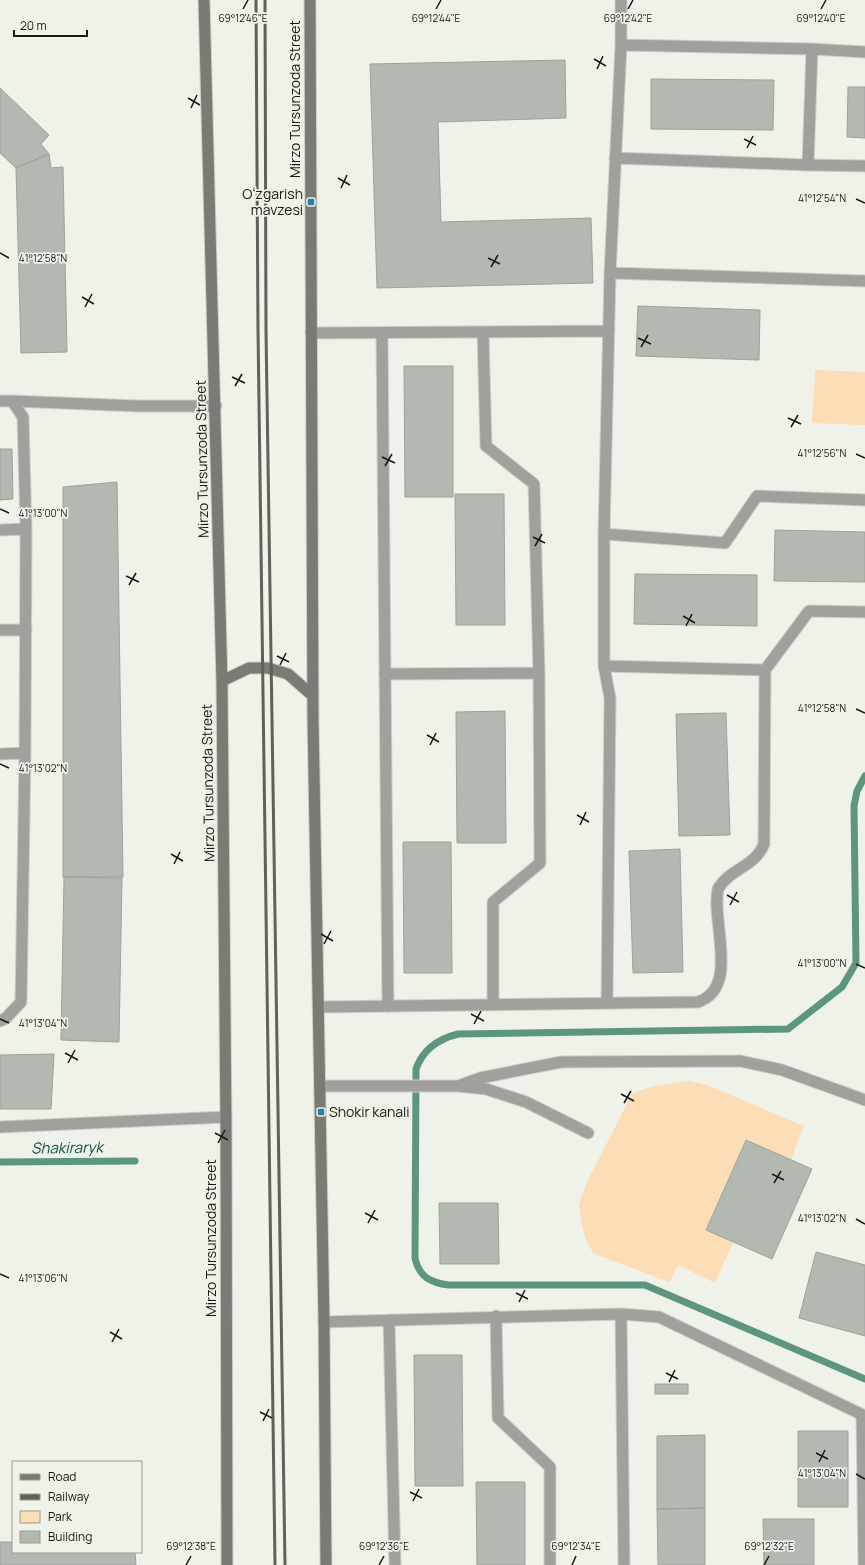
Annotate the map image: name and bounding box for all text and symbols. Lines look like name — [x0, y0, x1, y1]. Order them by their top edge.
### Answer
text: 69°12'46"E — [218, 11, 268, 25]
text: 69°12'44"E — [412, 11, 461, 25]
text: 69°12'42"E — [604, 11, 653, 25]
text: 69°12'40"E — [797, 11, 846, 25]
scale bar — [14, 12, 87, 38]
text: 20 m — [20, 17, 47, 34]
street label: Mirzo Tursunzoda Street — [285, 20, 304, 178]
place label: Oʻzgarish mavzesi — [242, 184, 303, 219]
text: 41°12'54"N — [798, 191, 846, 205]
marker: Oʻzgarish mavzesi — [306, 197, 316, 207]
text: 41°12'58"N — [19, 251, 67, 265]
street label: Mirzo Tursunzoda Street — [191, 380, 212, 538]
text: 41°12'56"N — [798, 446, 847, 460]
text: 41°13'00"N — [19, 506, 68, 520]
text: 41°12'58"N — [798, 701, 846, 715]
street label: Mirzo Tursunzoda Street — [197, 704, 218, 862]
text: 41°13'02"N — [19, 761, 67, 775]
text: 41°13'00"N — [798, 956, 847, 970]
text: 41°13'04"N — [19, 1016, 67, 1030]
place label: Shokir kanali — [329, 1102, 410, 1121]
marker: Shokir kanali — [316, 1107, 326, 1117]
water label: Shakiraryk — [31, 1136, 105, 1159]
street label: Mirzo Tursunzoda Street — [201, 1159, 220, 1317]
text: 41°13'02"N — [798, 1211, 846, 1225]
text: 41°13'06"N — [19, 1271, 68, 1285]
legend — [12, 1461, 142, 1553]
text: 41°13'04"N — [798, 1466, 846, 1480]
text: Road — [48, 1468, 76, 1485]
text: Railway — [48, 1488, 90, 1505]
text: Park — [48, 1508, 73, 1525]
text: Building — [48, 1528, 92, 1545]
text: 69°12'38"E — [166, 1539, 216, 1553]
text: 69°12'36"E — [359, 1539, 409, 1553]
text: 69°12'34"E — [551, 1539, 601, 1553]
text: 69°12'32"E — [744, 1539, 794, 1553]

